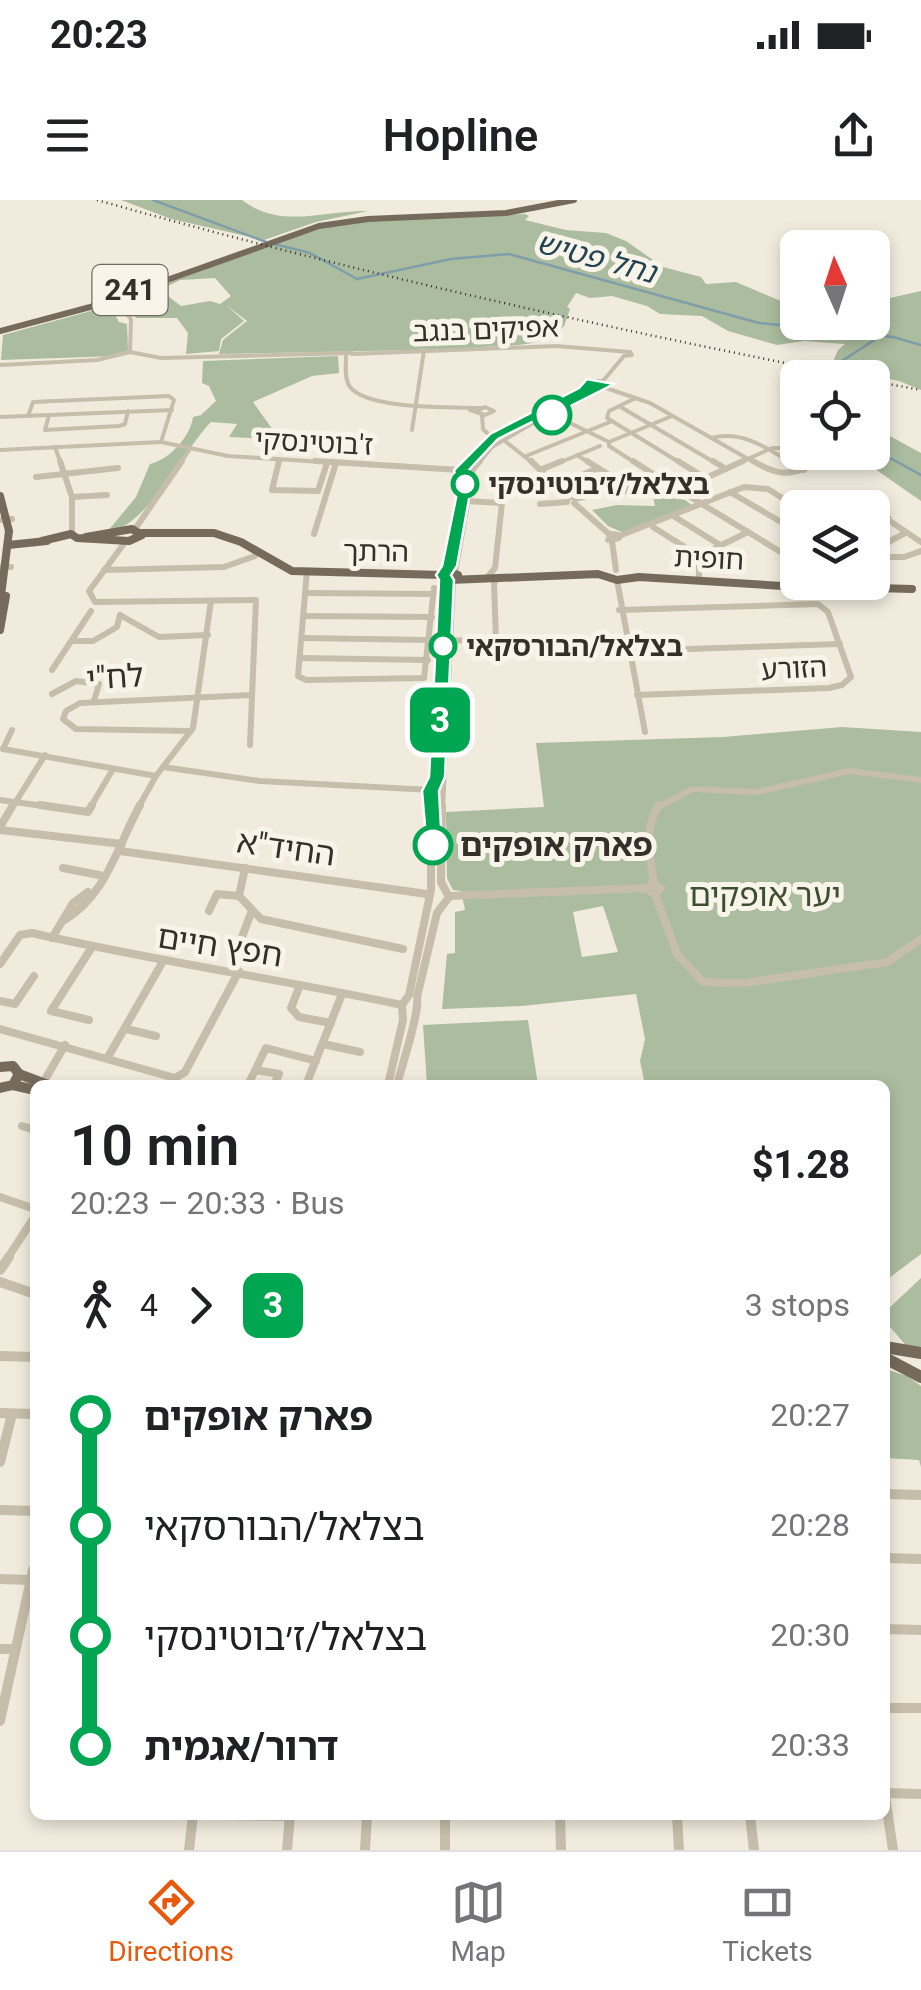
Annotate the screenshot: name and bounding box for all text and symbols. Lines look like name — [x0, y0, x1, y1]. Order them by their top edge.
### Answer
text: 20:23 — [50, 13, 148, 57]
icon: menu — [40, 108, 95, 163]
icon: share — [826, 108, 881, 163]
text: Hopline — [383, 109, 538, 162]
water label: נחל פטיש — [533, 225, 662, 291]
north arrow — [780, 230, 890, 340]
map controls — [780, 230, 890, 600]
road number: 241 — [92, 265, 168, 315]
street label: אפיקים בנגב — [412, 310, 560, 349]
button: locate — [780, 360, 890, 470]
unlabelled marker — [533, 396, 571, 434]
street label: ז'בוטינסקי — [254, 423, 374, 462]
place label: בצלאל/ז׳בוטינסקי — [488, 468, 710, 501]
marker: בצלאל/ז׳בוטינסקי — [452, 471, 478, 497]
button: layers — [780, 490, 890, 600]
street label: הרתך — [343, 534, 409, 569]
street label: חופית — [673, 540, 745, 577]
place label: בצלאל/הבורסקאי — [466, 630, 683, 663]
marker: בצלאל/הבורסקאי — [430, 633, 456, 659]
street label: הזורע — [760, 650, 828, 687]
street label: לח"י — [85, 656, 145, 698]
line badge: 3 — [408, 688, 472, 752]
text: 3 — [430, 700, 450, 741]
street label: החיד"א — [235, 822, 337, 874]
marker: פארק אופקים — [414, 826, 452, 864]
place label: פארק אופקים — [460, 826, 653, 864]
park label: יער אופקים — [689, 876, 841, 914]
street label: חפץ חיים — [155, 917, 285, 975]
text: 10 min — [70, 1114, 239, 1178]
text: $1.28 — [752, 1143, 850, 1187]
text: 20:23 – 20:33 · Bus — [70, 1184, 345, 1222]
icon: walk — [70, 1278, 125, 1333]
icon: forward — [173, 1278, 228, 1333]
text: 3 — [263, 1285, 283, 1326]
text: 4 — [140, 1286, 158, 1324]
text: 3 stops — [745, 1286, 850, 1324]
text: פארק אופקים — [144, 1395, 373, 1439]
text: 20:27 — [770, 1396, 850, 1434]
text: בצלאל/הבורסקאי — [144, 1505, 425, 1549]
text: 20:28 — [770, 1506, 850, 1544]
text: בצלאל/ז׳בוטינסקי — [144, 1615, 427, 1659]
text: 20:30 — [770, 1616, 850, 1654]
text: דרור/אגמית — [144, 1725, 339, 1769]
text: 20:33 — [770, 1726, 850, 1764]
tab: Directions — [108, 1875, 234, 1968]
tab: Map — [450, 1875, 506, 1968]
tab: Tickets — [722, 1875, 813, 1968]

